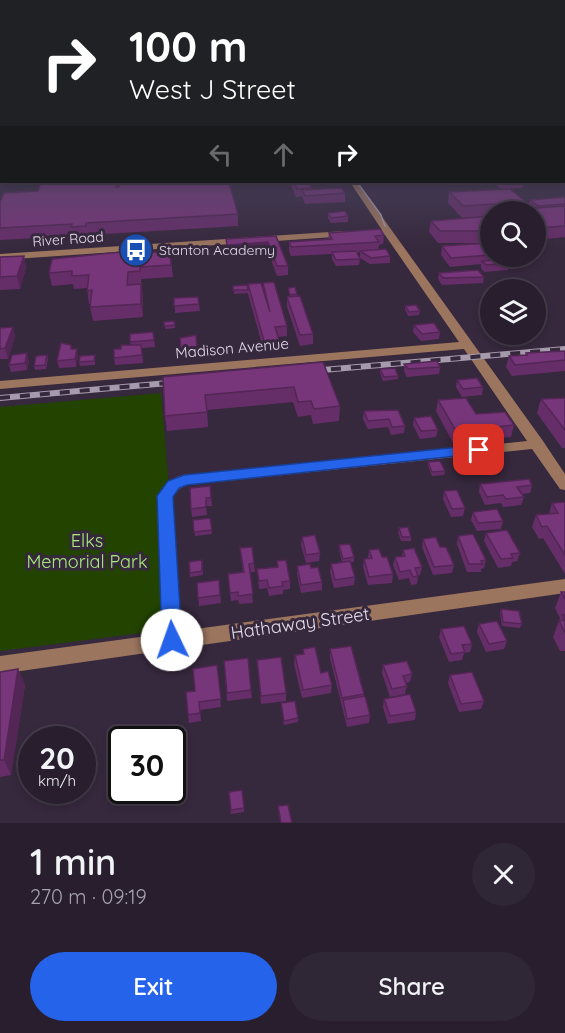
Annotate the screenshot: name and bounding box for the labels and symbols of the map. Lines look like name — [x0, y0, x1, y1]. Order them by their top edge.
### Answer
street label: River Road — [32, 228, 104, 250]
bus stop icon: Stanton Academy — [118, 232, 154, 268]
place label: Stanton Academy — [159, 241, 275, 259]
street label: Madison Avenue — [174, 334, 290, 362]
pin — [453, 424, 504, 475]
park label: Elks Memorial Park — [26, 529, 148, 573]
street label: Hathaway Street — [229, 602, 371, 644]
position arrow — [140, 608, 204, 672]
speed limit sign: 30 — [108, 726, 186, 804]

